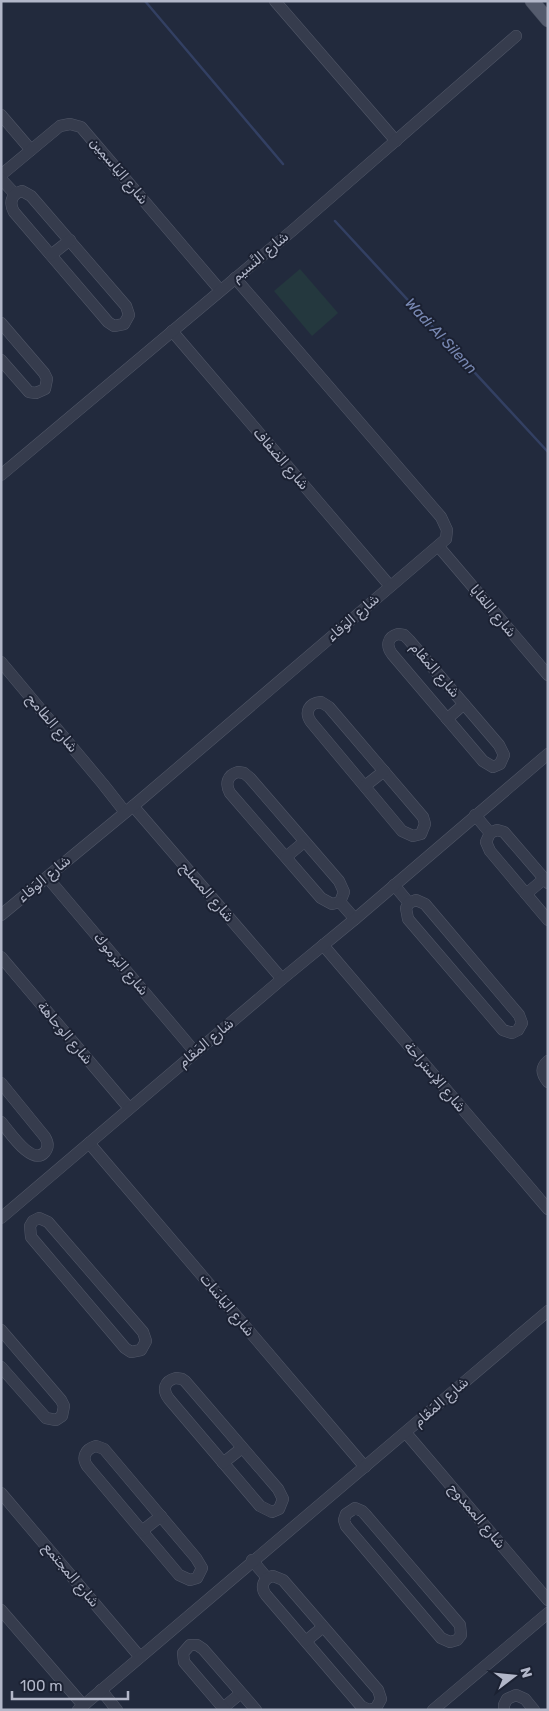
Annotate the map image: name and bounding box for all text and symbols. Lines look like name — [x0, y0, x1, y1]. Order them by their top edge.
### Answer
street label: شارع اليَاسمِين — [85, 134, 152, 209]
street label: شارع النَّسيم — [228, 228, 293, 287]
water label: Wadi Al Silenn — [401, 294, 481, 378]
street label: شارع الضفاف — [248, 425, 312, 495]
street label: شارع اللقايا — [465, 581, 520, 642]
street label: شارع الوَفاء — [323, 590, 384, 647]
street label: شارع المَقَام — [405, 639, 464, 702]
street label: شارع الطامح — [21, 690, 81, 757]
street label: شارع الوَفاء — [14, 852, 75, 908]
street label: شارع المصلح — [175, 858, 238, 927]
street label: شارع اليَرموك — [88, 929, 152, 1000]
street label: شارع الوجاهة — [32, 998, 96, 1069]
street label: شارع المَقَام — [175, 1015, 239, 1073]
street label: شارع الإستراحة — [399, 1038, 469, 1117]
street label: شارع اليَاسَات — [194, 1270, 258, 1341]
street label: شارع المَقَام — [410, 1373, 473, 1432]
street label: شارع الممدوح — [443, 1480, 509, 1553]
street label: شارع المجتمع — [38, 1539, 103, 1612]
north arrow — [489, 1651, 539, 1701]
text: N — [516, 1665, 536, 1680]
scale bar — [12, 1668, 129, 1700]
text: 100 m — [20, 1677, 62, 1695]

